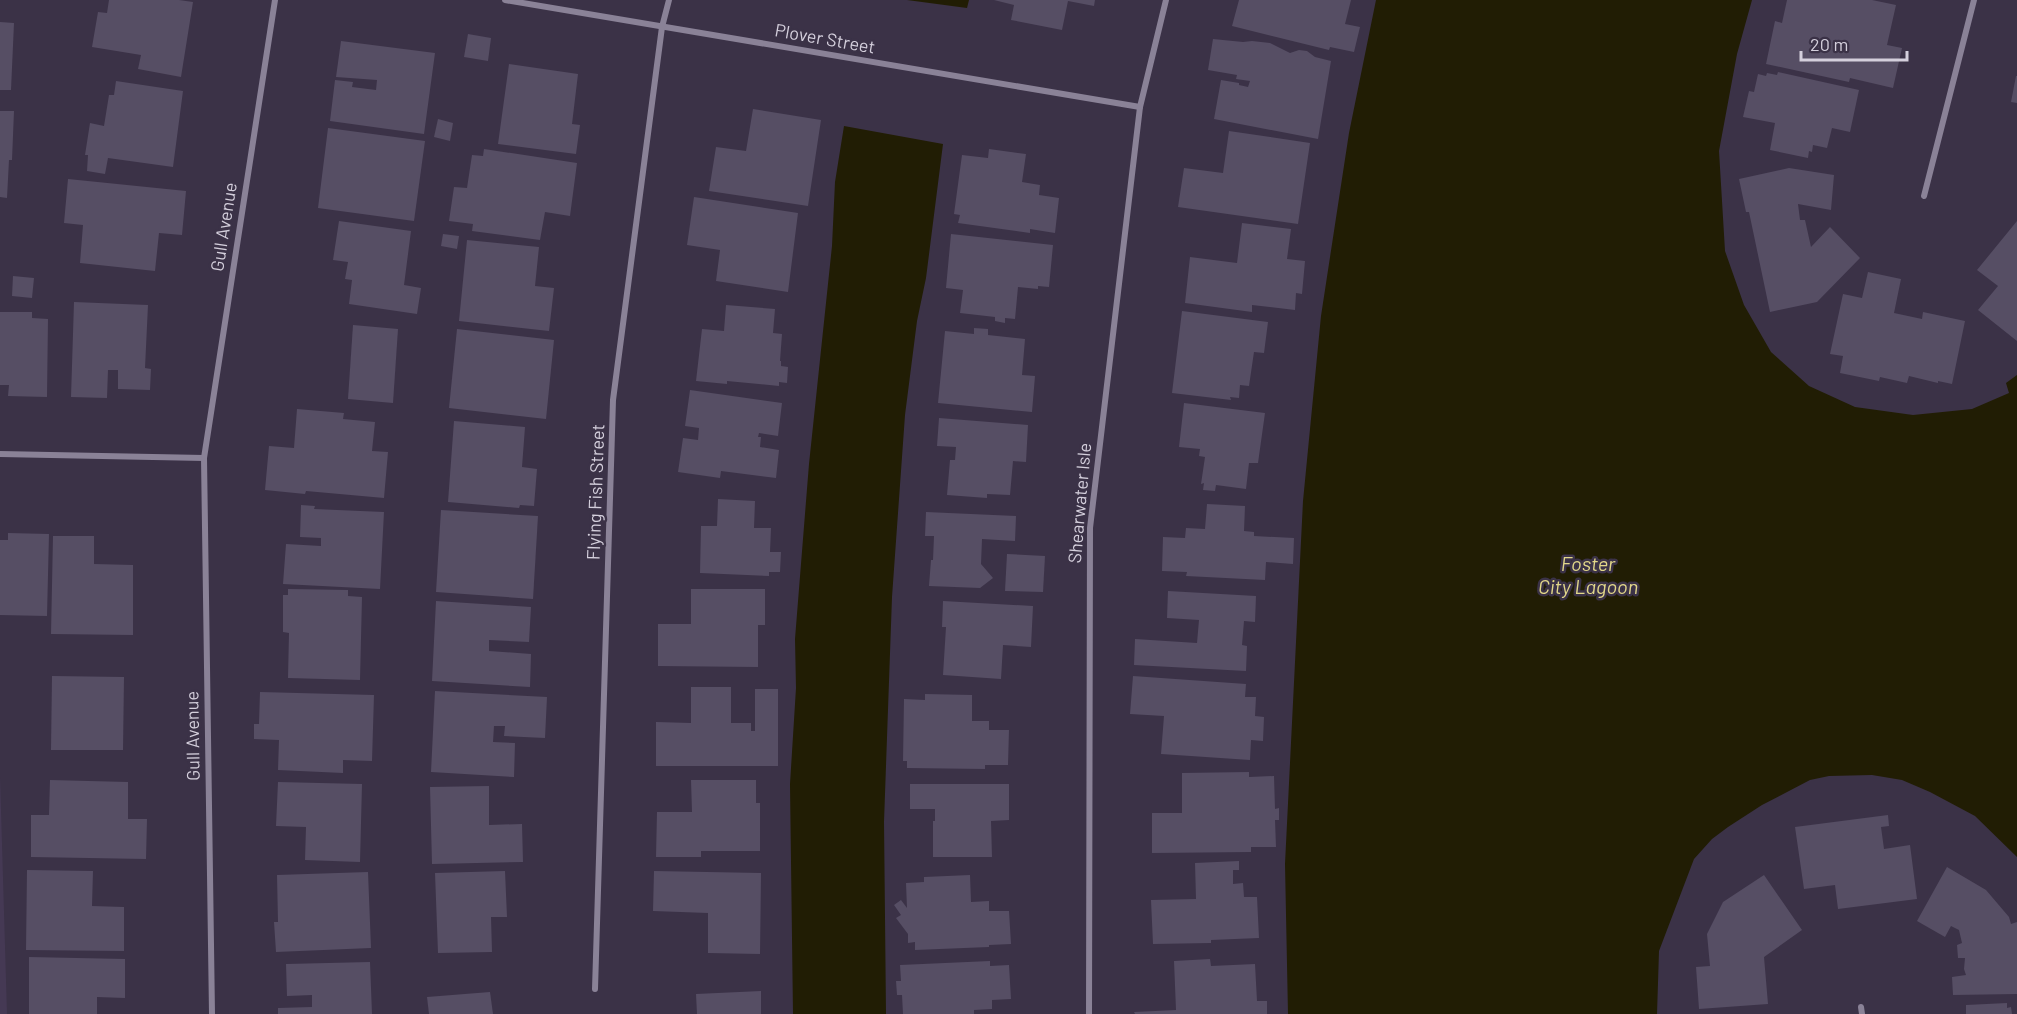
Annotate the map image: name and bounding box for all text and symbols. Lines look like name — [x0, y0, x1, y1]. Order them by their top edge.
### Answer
street label: Plover Street — [773, 18, 877, 58]
scale bar — [1801, 24, 1908, 62]
text: 20 m — [1810, 33, 1848, 55]
street label: Gull Avenue — [205, 181, 241, 273]
street label: Flying Fish Street — [582, 424, 608, 560]
street label: Shearwater Isle — [1063, 442, 1095, 564]
water label: Foster City Lagoon — [1538, 551, 1638, 598]
street label: Gull Avenue — [180, 691, 204, 781]

